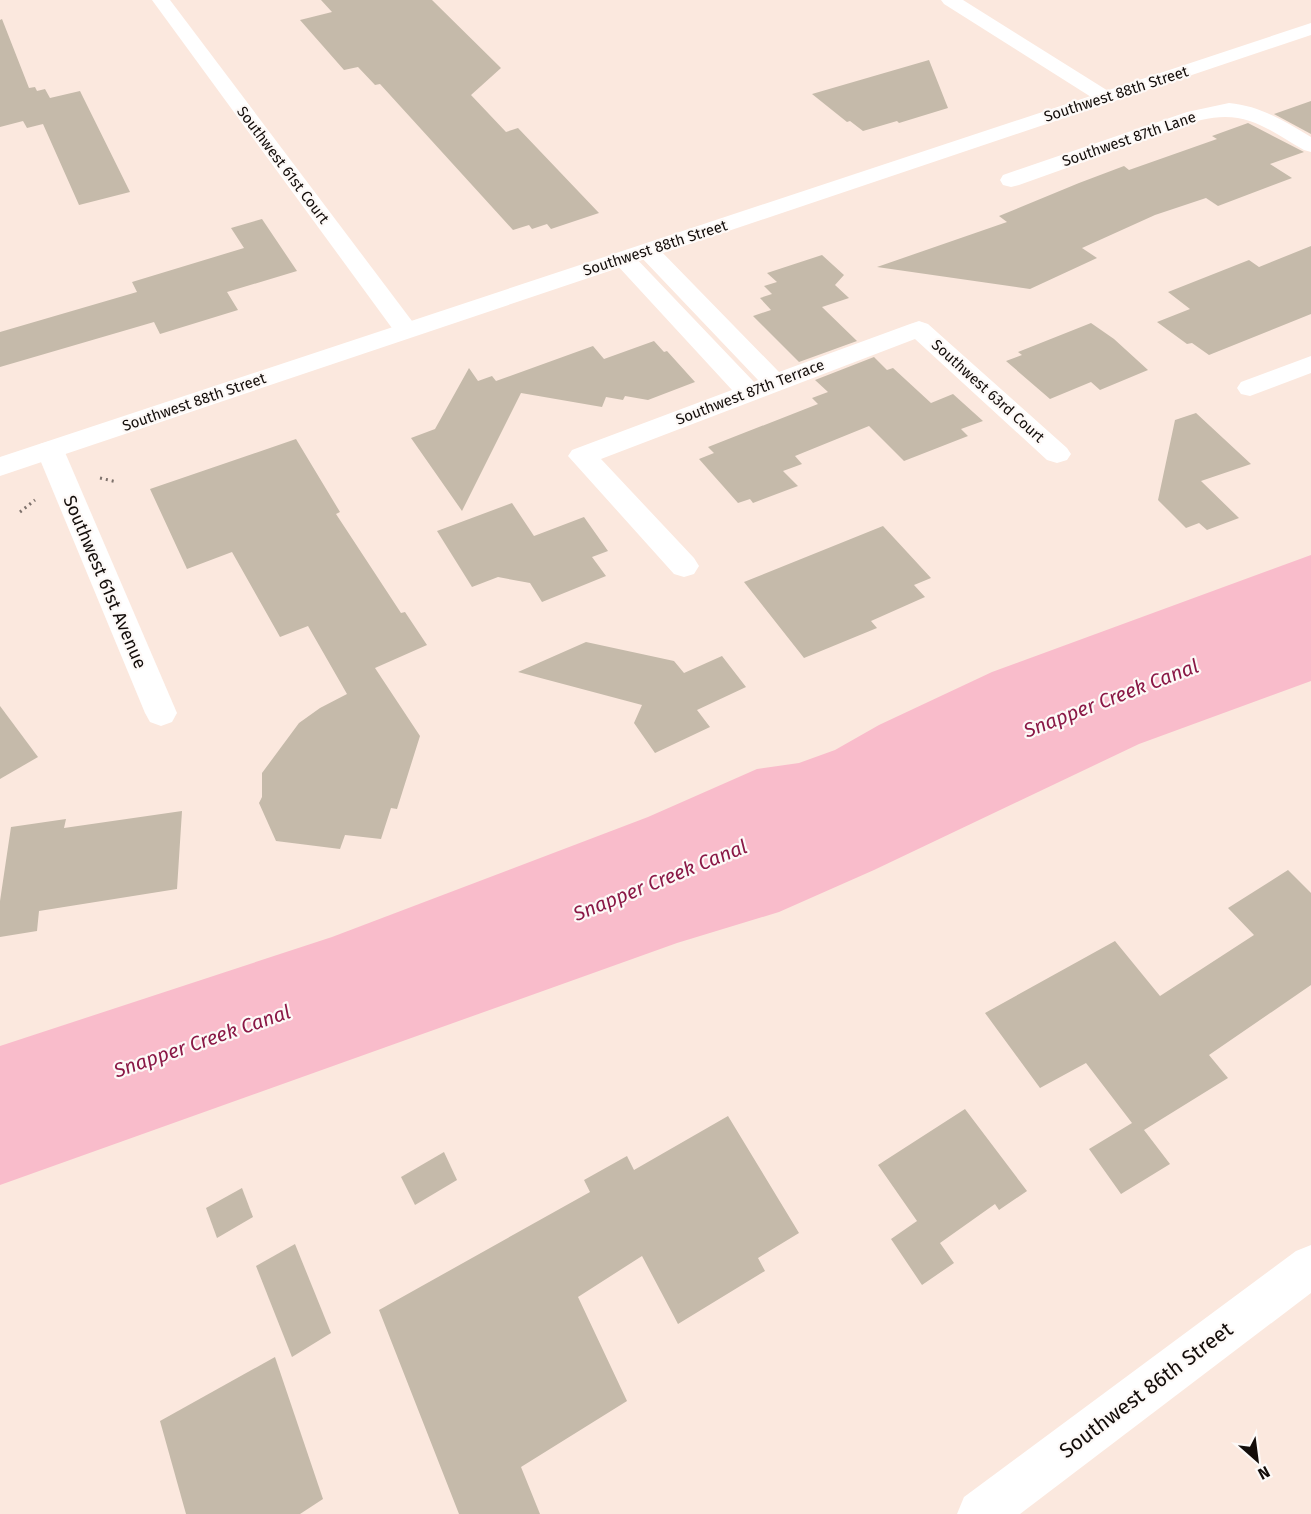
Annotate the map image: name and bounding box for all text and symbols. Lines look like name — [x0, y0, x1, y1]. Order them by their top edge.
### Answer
street label: Southwest 88th Street — [1042, 62, 1191, 126]
street label: Southwest 61st Court — [233, 103, 333, 228]
street label: Southwest 87th Lane — [1060, 108, 1198, 170]
street label: Southwest 88th Street — [581, 216, 730, 280]
street label: Southwest 63rd Court — [928, 336, 1049, 447]
street label: Southwest 87th Terrace — [673, 355, 827, 429]
street label: Southwest 88th Street — [120, 369, 269, 435]
street label: Southwest 61st Avenue — [59, 492, 151, 672]
water label: Snapper Creek Canal — [1019, 654, 1202, 743]
water label: Snapper Creek Canal — [569, 834, 750, 926]
water label: Snapper Creek Canal — [110, 999, 294, 1083]
street label: Southwest 86th Street — [1054, 1316, 1238, 1464]
north arrow — [1227, 1430, 1287, 1490]
text: N — [1255, 1462, 1273, 1484]

